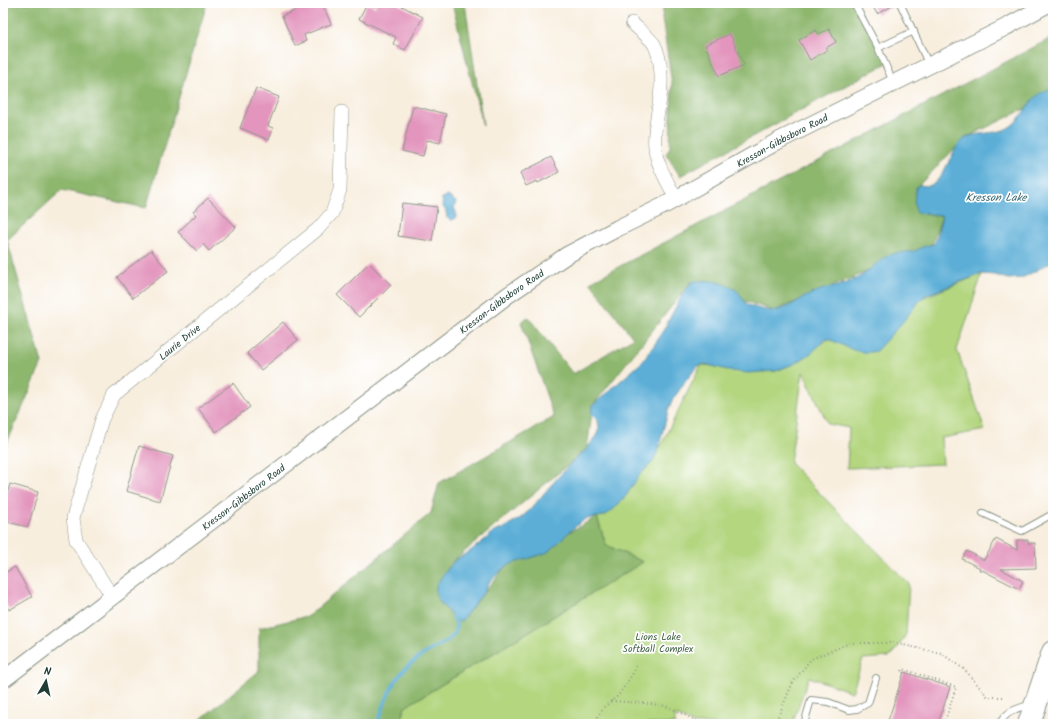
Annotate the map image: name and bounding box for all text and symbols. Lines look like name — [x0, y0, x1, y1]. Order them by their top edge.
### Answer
street label: Kresson-Gibbsboro Road — [734, 110, 832, 172]
water label: Kresson Lake — [966, 189, 1028, 207]
street label: Kresson-Gibbsboro Road — [456, 265, 549, 338]
street label: Laurie Drive — [155, 320, 205, 365]
street label: Kresson-Gibbsboro Road — [198, 460, 290, 535]
park label: Lions Lake Softball Complex — [623, 629, 694, 657]
north arrow — [26, 661, 66, 701]
text: N — [43, 663, 52, 682]

